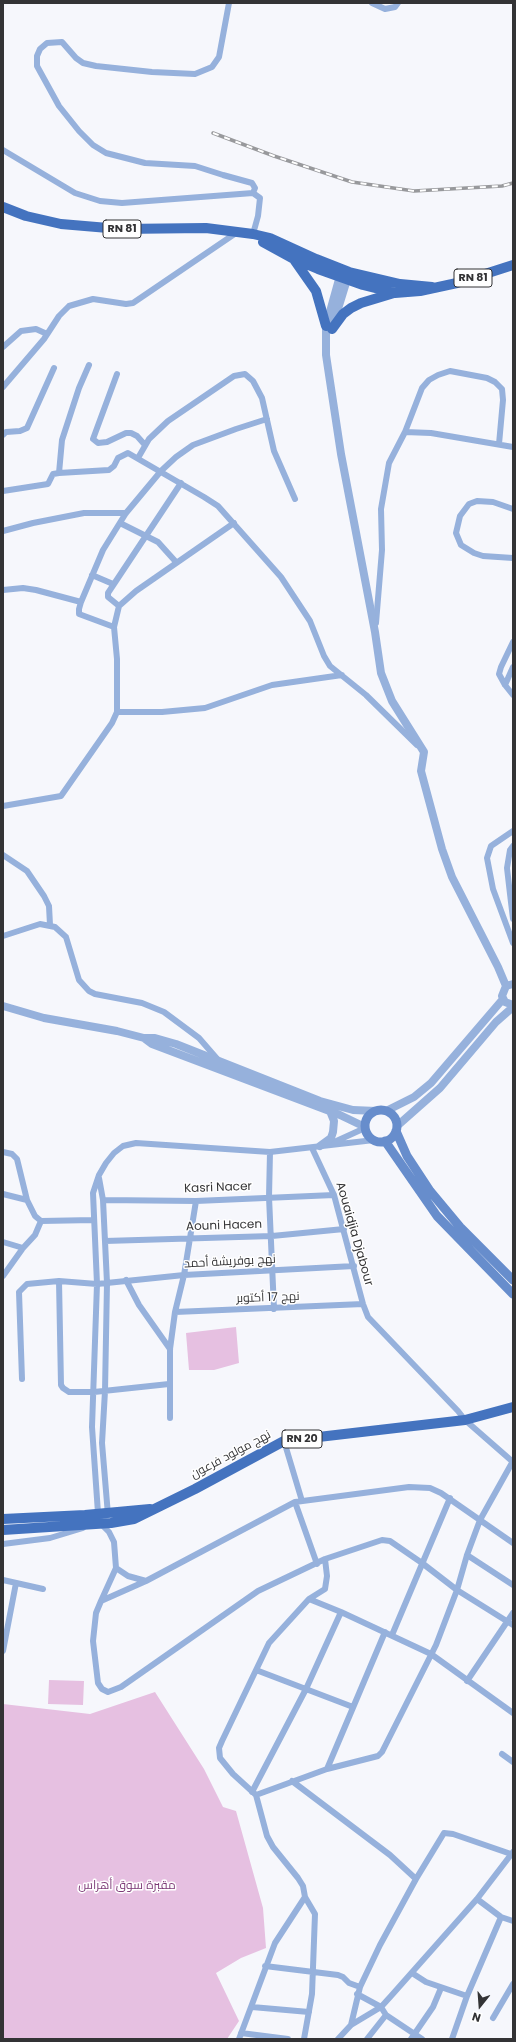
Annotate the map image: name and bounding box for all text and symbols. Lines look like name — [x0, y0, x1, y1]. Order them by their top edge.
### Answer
road number: RN 81 — [103, 220, 141, 238]
road number: RN 81 — [454, 269, 492, 287]
street label: Kasri Nacer — [184, 1180, 252, 1196]
street label: Aouaidjia Djabour — [332, 1180, 376, 1288]
street label: Aouni Hacen — [186, 1217, 262, 1235]
street label: نهج بوفريشة أحمد — [184, 1252, 276, 1272]
street label: نهج 17 أكتوبر — [236, 1290, 300, 1306]
street label: نهج مولود فرعون — [188, 1428, 274, 1482]
road number: RN 20 — [282, 1430, 322, 1448]
park label: مقبرة سوق أهراس — [78, 1879, 176, 1893]
north arrow — [460, 1986, 500, 2026]
text: N — [470, 2009, 483, 2026]

